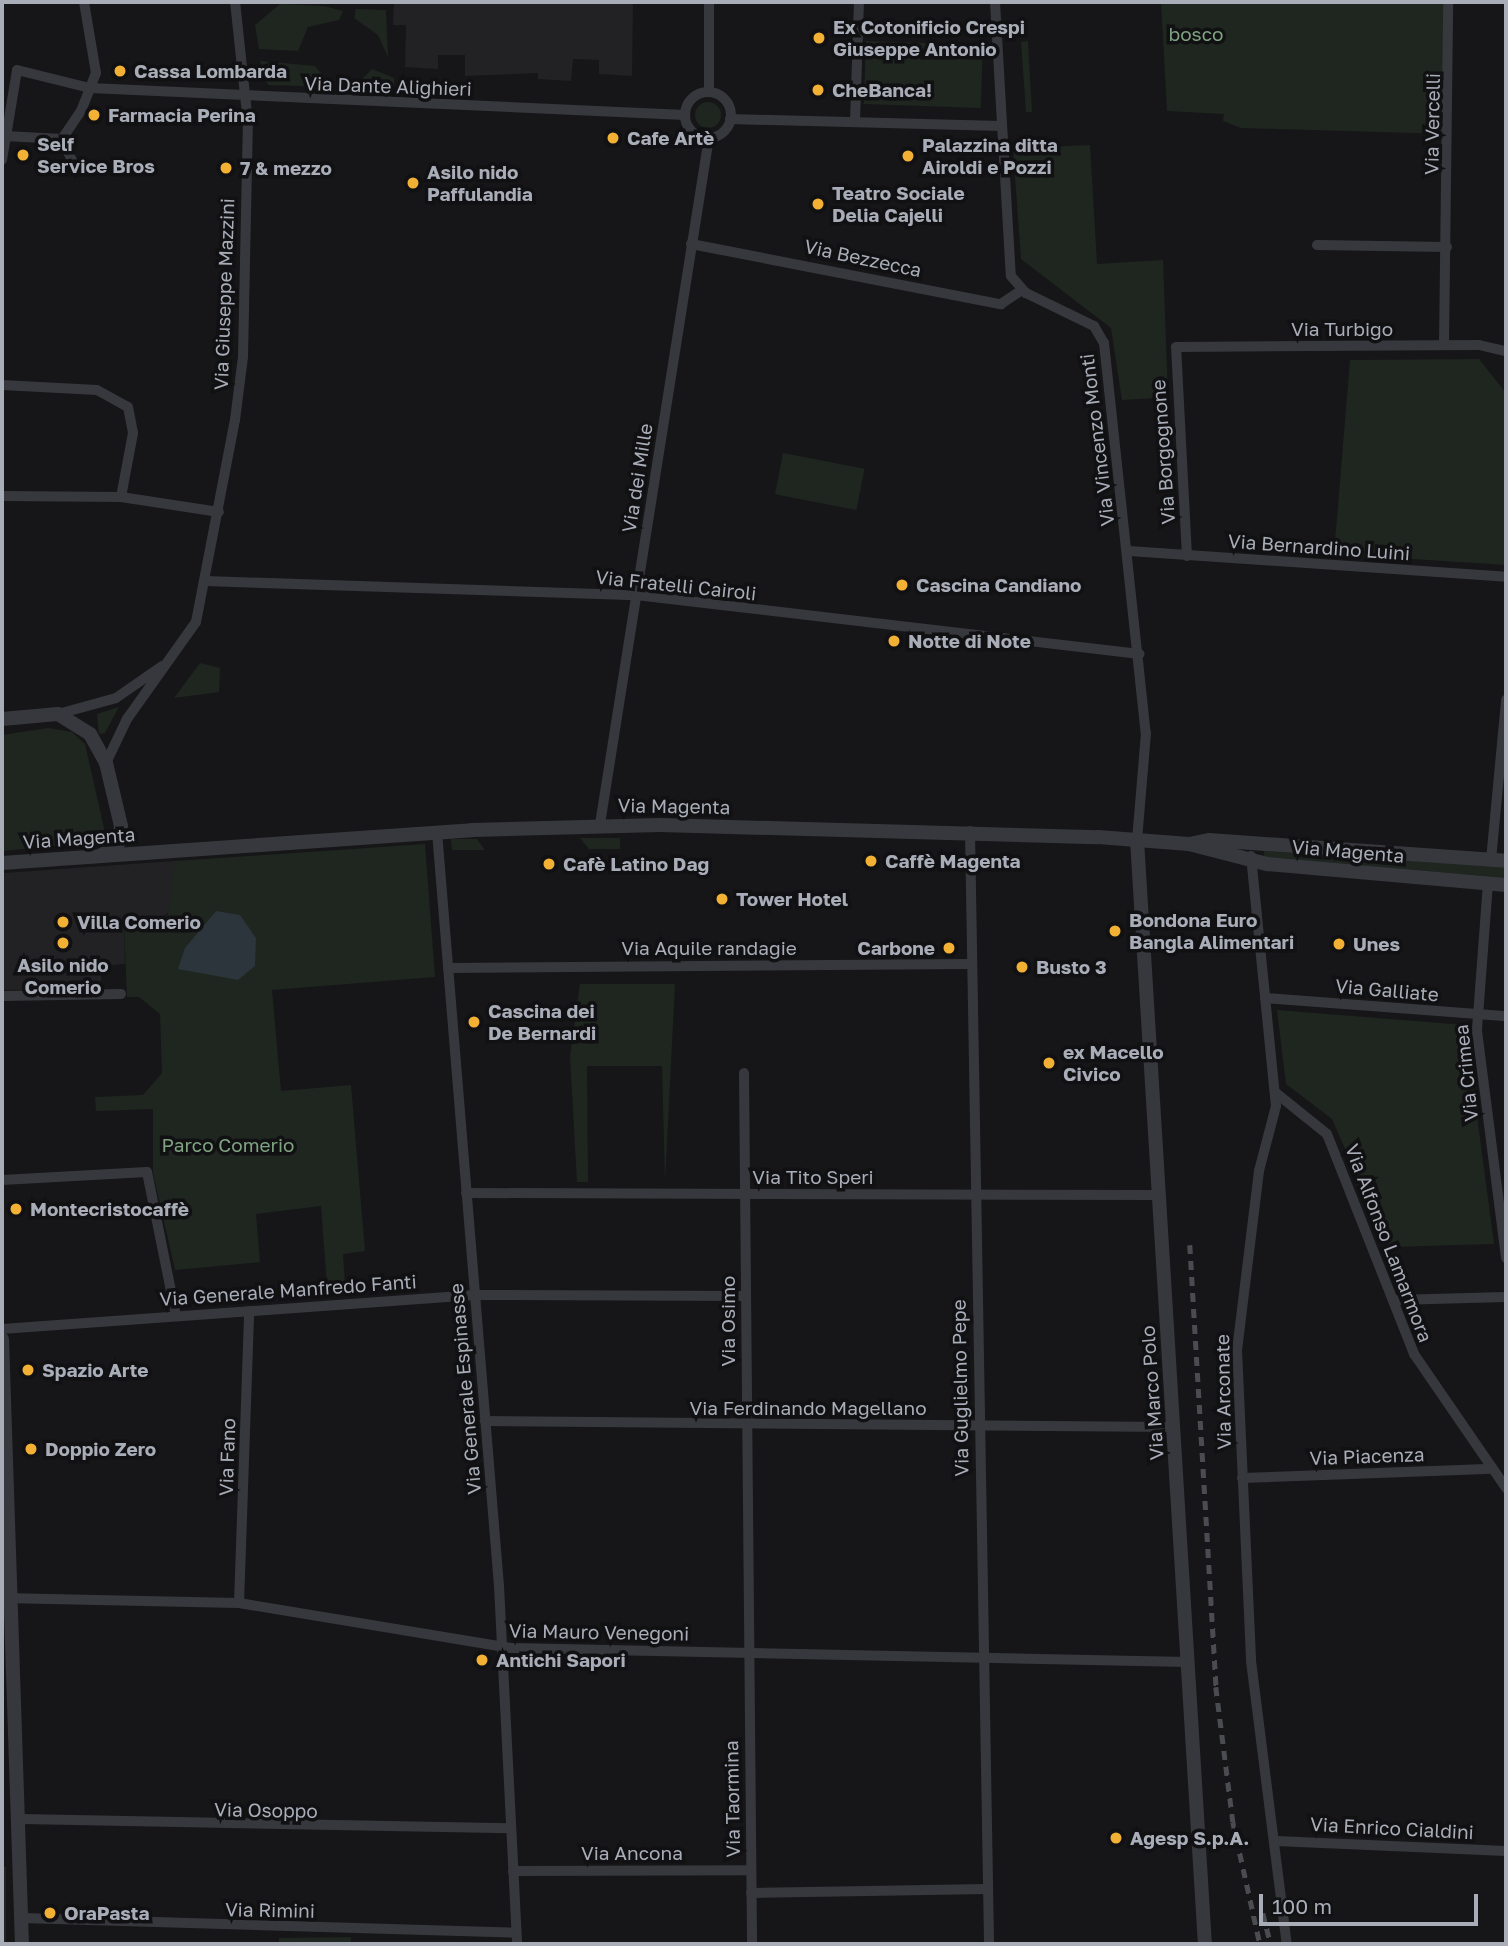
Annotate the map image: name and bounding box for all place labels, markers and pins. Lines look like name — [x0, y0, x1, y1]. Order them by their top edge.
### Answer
place label: Ex Cotonificio Crespi Giuseppe Antonio — [833, 16, 1025, 60]
marker: Ex Cotonificio Crespi Giuseppe Antonio — [811, 30, 827, 46]
place label: Cassa Lombarda — [134, 60, 287, 82]
marker: Cassa Lombarda — [112, 63, 128, 79]
place label: CheBanca! — [832, 79, 932, 101]
marker: CheBanca! — [810, 82, 826, 98]
place label: Farmacia Perina — [108, 104, 256, 126]
marker: Farmacia Perina — [86, 107, 102, 123]
place label: Cafe Artè — [627, 127, 714, 149]
marker: Cafe Artè — [605, 130, 621, 146]
place label: Self Service Bros — [37, 133, 155, 177]
place label: Palazzina ditta Airoldi e Pozzi — [922, 134, 1058, 178]
marker: Self Service Bros — [15, 147, 31, 163]
marker: Palazzina ditta Airoldi e Pozzi — [900, 148, 916, 164]
place label: 7 & mezzo — [240, 157, 332, 179]
marker: 7 & mezzo — [218, 160, 234, 176]
place label: Asilo nido Paffulandia — [427, 161, 533, 205]
marker: Asilo nido Paffulandia — [405, 175, 421, 191]
place label: Teatro Sociale Delia Cajelli — [832, 182, 965, 226]
marker: Teatro Sociale Delia Cajelli — [810, 196, 826, 212]
place label: Cascina Candiano — [916, 574, 1081, 596]
marker: Cascina Candiano — [894, 577, 910, 593]
place label: Notte di Note — [908, 630, 1031, 652]
marker: Notte di Note — [886, 633, 902, 649]
place label: Caffè Magenta — [885, 850, 1021, 872]
place label: Cafè Latino Dag — [563, 853, 709, 875]
marker: Caffè Magenta — [863, 853, 879, 869]
marker: Cafè Latino Dag — [541, 856, 557, 872]
place label: Tower Hotel — [736, 888, 848, 910]
marker: Tower Hotel — [714, 891, 730, 907]
place label: Bondona Euro Bangla Alimentari — [1129, 909, 1294, 953]
place label: Villa Comerio — [77, 911, 201, 933]
marker: Villa Comerio — [55, 914, 71, 930]
marker: Bondona Euro Bangla Alimentari — [1107, 923, 1123, 939]
place label: Unes — [1353, 933, 1400, 955]
marker: Asilo nido Comerio — [55, 935, 71, 951]
marker: Unes — [1331, 936, 1347, 952]
place label: Carbone — [857, 937, 935, 959]
marker: Carbone — [941, 940, 957, 956]
place label: Asilo nido Comerio — [17, 954, 109, 998]
place label: Busto 3 — [1036, 956, 1107, 978]
marker: Busto 3 — [1014, 959, 1030, 975]
place label: Cascina dei De Bernardi — [488, 1000, 596, 1044]
marker: Cascina dei De Bernardi — [466, 1014, 482, 1030]
place label: ex Macello Civico — [1063, 1041, 1164, 1085]
marker: ex Macello Civico — [1041, 1055, 1057, 1071]
place label: Montecristocaffè — [30, 1198, 189, 1220]
marker: Montecristocaffè — [8, 1201, 24, 1217]
place label: Spazio Arte — [42, 1359, 149, 1381]
marker: Spazio Arte — [20, 1362, 36, 1378]
place label: Doppio Zero — [45, 1438, 156, 1460]
marker: Doppio Zero — [23, 1441, 39, 1457]
place label: Antichi Sapori — [496, 1649, 626, 1671]
marker: Antichi Sapori — [474, 1652, 490, 1668]
place label: Agesp S.p.A. — [1130, 1827, 1249, 1849]
marker: Agesp S.p.A. — [1108, 1830, 1124, 1846]
place label: OraPasta — [64, 1902, 149, 1924]
marker: OraPasta — [42, 1905, 58, 1921]

